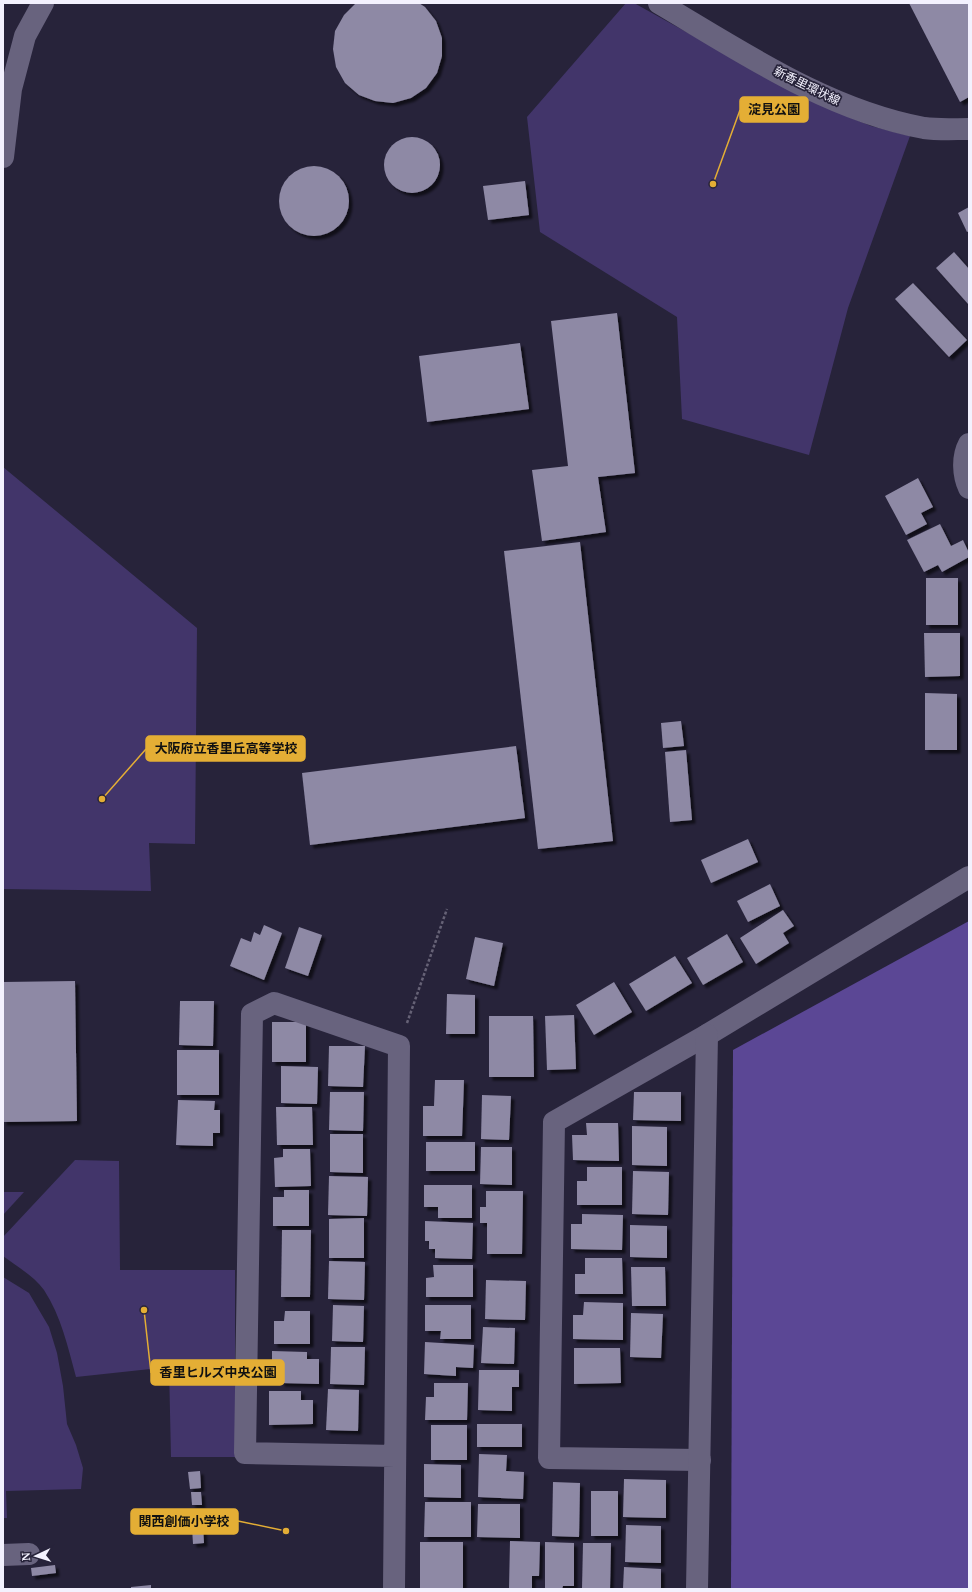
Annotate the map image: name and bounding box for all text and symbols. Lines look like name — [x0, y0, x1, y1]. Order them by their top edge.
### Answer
street label: 新香里環状線 — [771, 62, 843, 109]
callout: 淀見公園 — [740, 97, 808, 122]
text: 淀見公園 — [748, 100, 800, 118]
callout: 大阪府立香里丘高等学校 — [146, 736, 305, 761]
text: 大阪府立香里丘高等学校 — [154, 739, 298, 757]
callout: 香里ヒルズ中央公園 — [151, 1360, 284, 1385]
text: 香里ヒルズ中央公園 — [159, 1363, 277, 1381]
callout: 関西創価小学校 — [131, 1509, 238, 1534]
text: 関西創価小学校 — [138, 1512, 230, 1530]
north arrow — [16, 1536, 56, 1576]
text: N — [18, 1552, 33, 1562]

